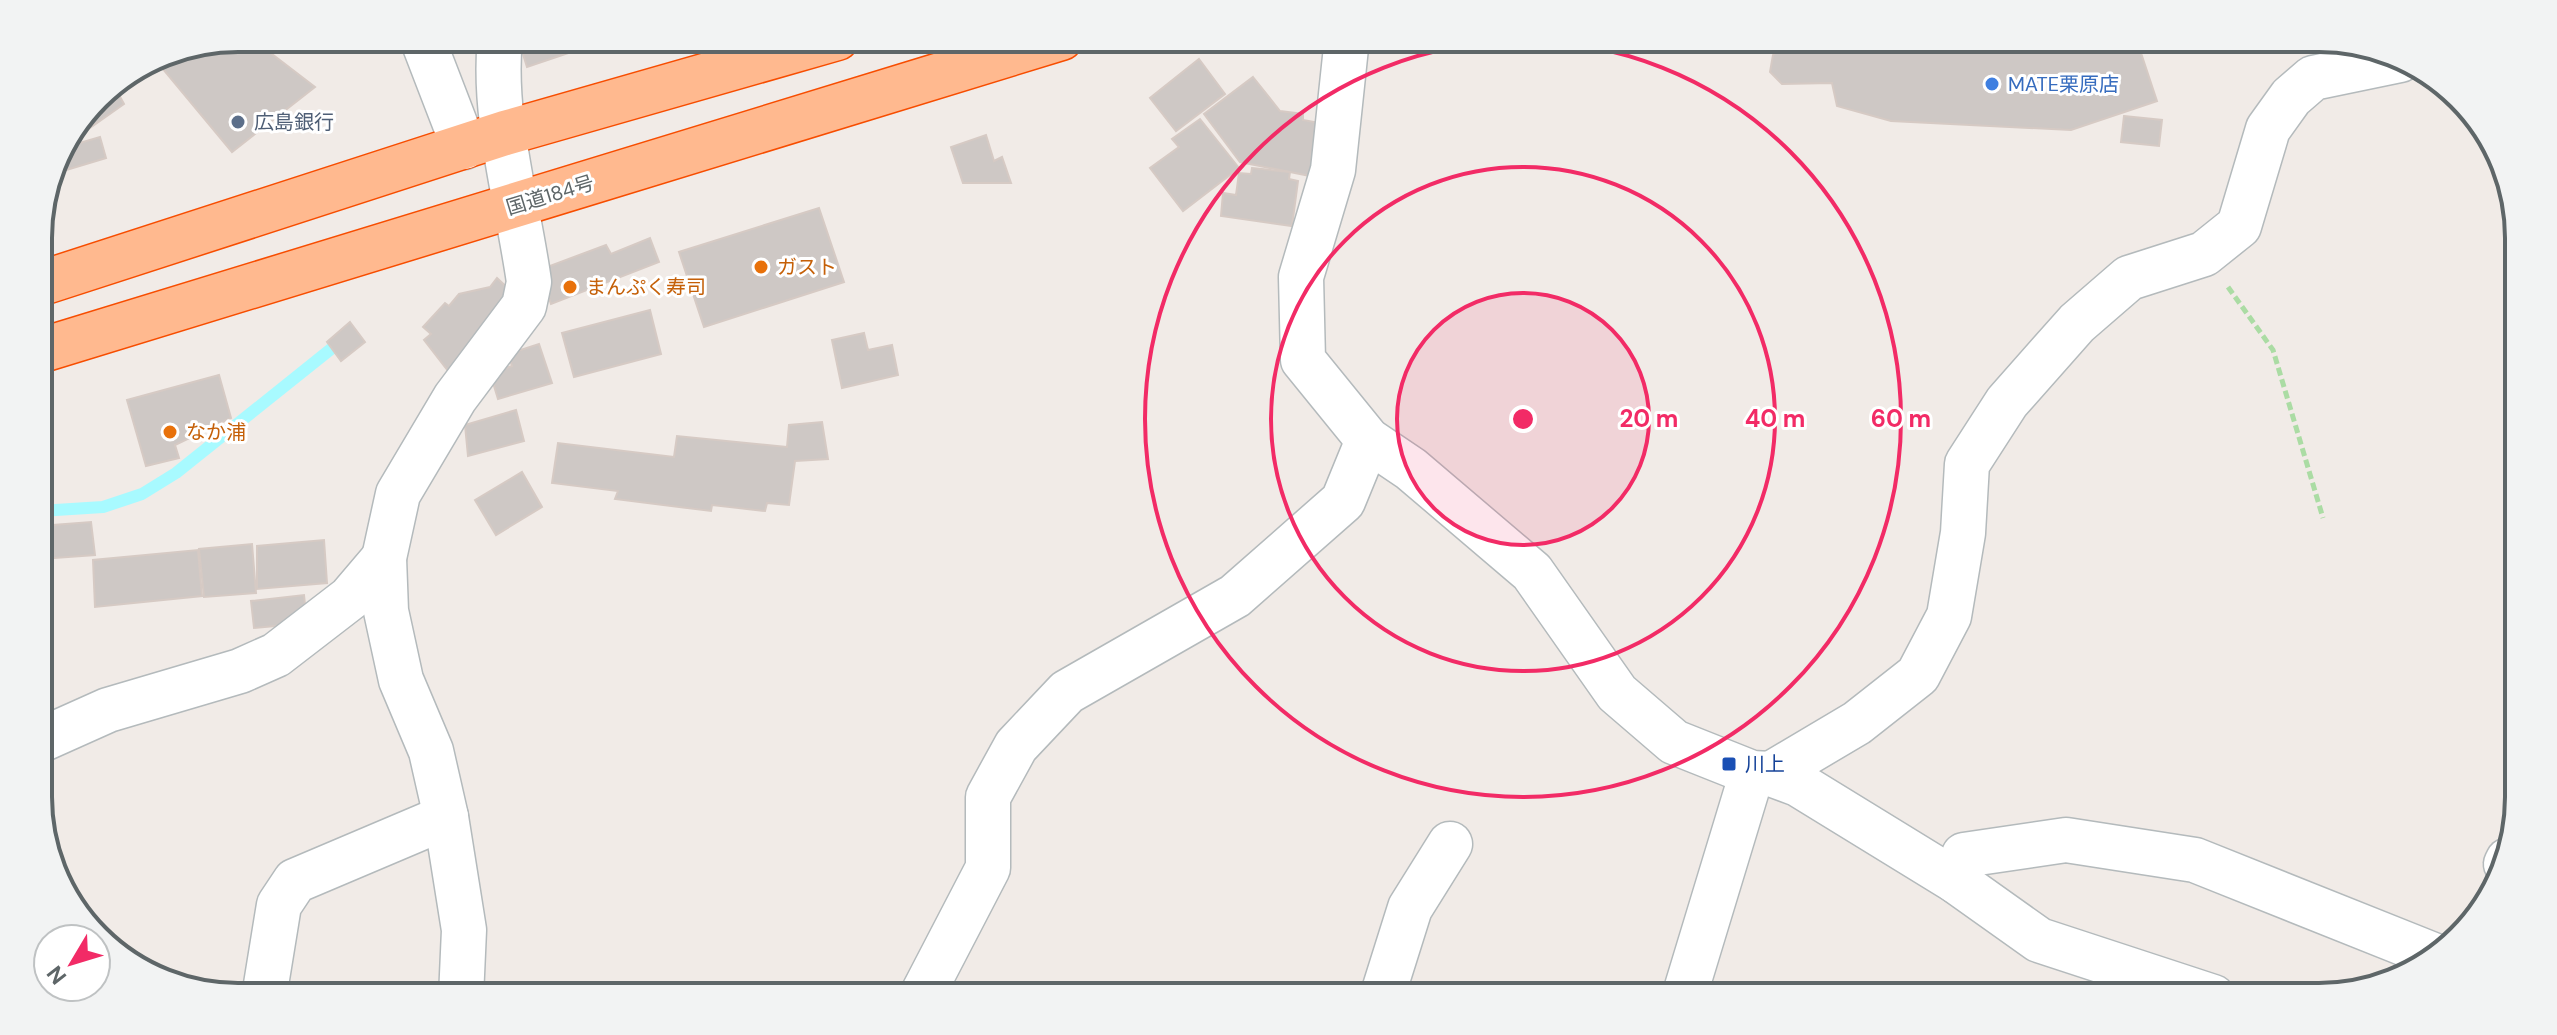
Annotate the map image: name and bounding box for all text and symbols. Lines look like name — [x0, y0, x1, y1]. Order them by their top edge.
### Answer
place label: MATE栗原店 — [2008, 71, 2119, 97]
marker: MATE栗原店 — [1983, 75, 2001, 93]
place label: 広島銀行 — [254, 109, 334, 135]
marker: 広島銀行 — [229, 113, 247, 131]
street label: 国道184号 — [503, 169, 597, 221]
place label: ガスト — [777, 254, 837, 280]
marker: ガスト — [752, 258, 770, 276]
place label: まんぷく寿司 — [586, 274, 706, 300]
marker: まんぷく寿司 — [561, 278, 579, 296]
text: 20 m — [1620, 403, 1678, 434]
text: 40 m — [1745, 403, 1805, 434]
text: 60 m — [1871, 403, 1931, 434]
centre of rings — [1509, 405, 1537, 433]
place label: なか浦 — [186, 419, 246, 445]
marker: なか浦 — [161, 423, 179, 441]
place label: 川上 — [1745, 751, 1785, 777]
marker: 川上 — [1720, 755, 1738, 773]
north arrow — [32, 923, 112, 1003]
text: N — [40, 960, 73, 990]

